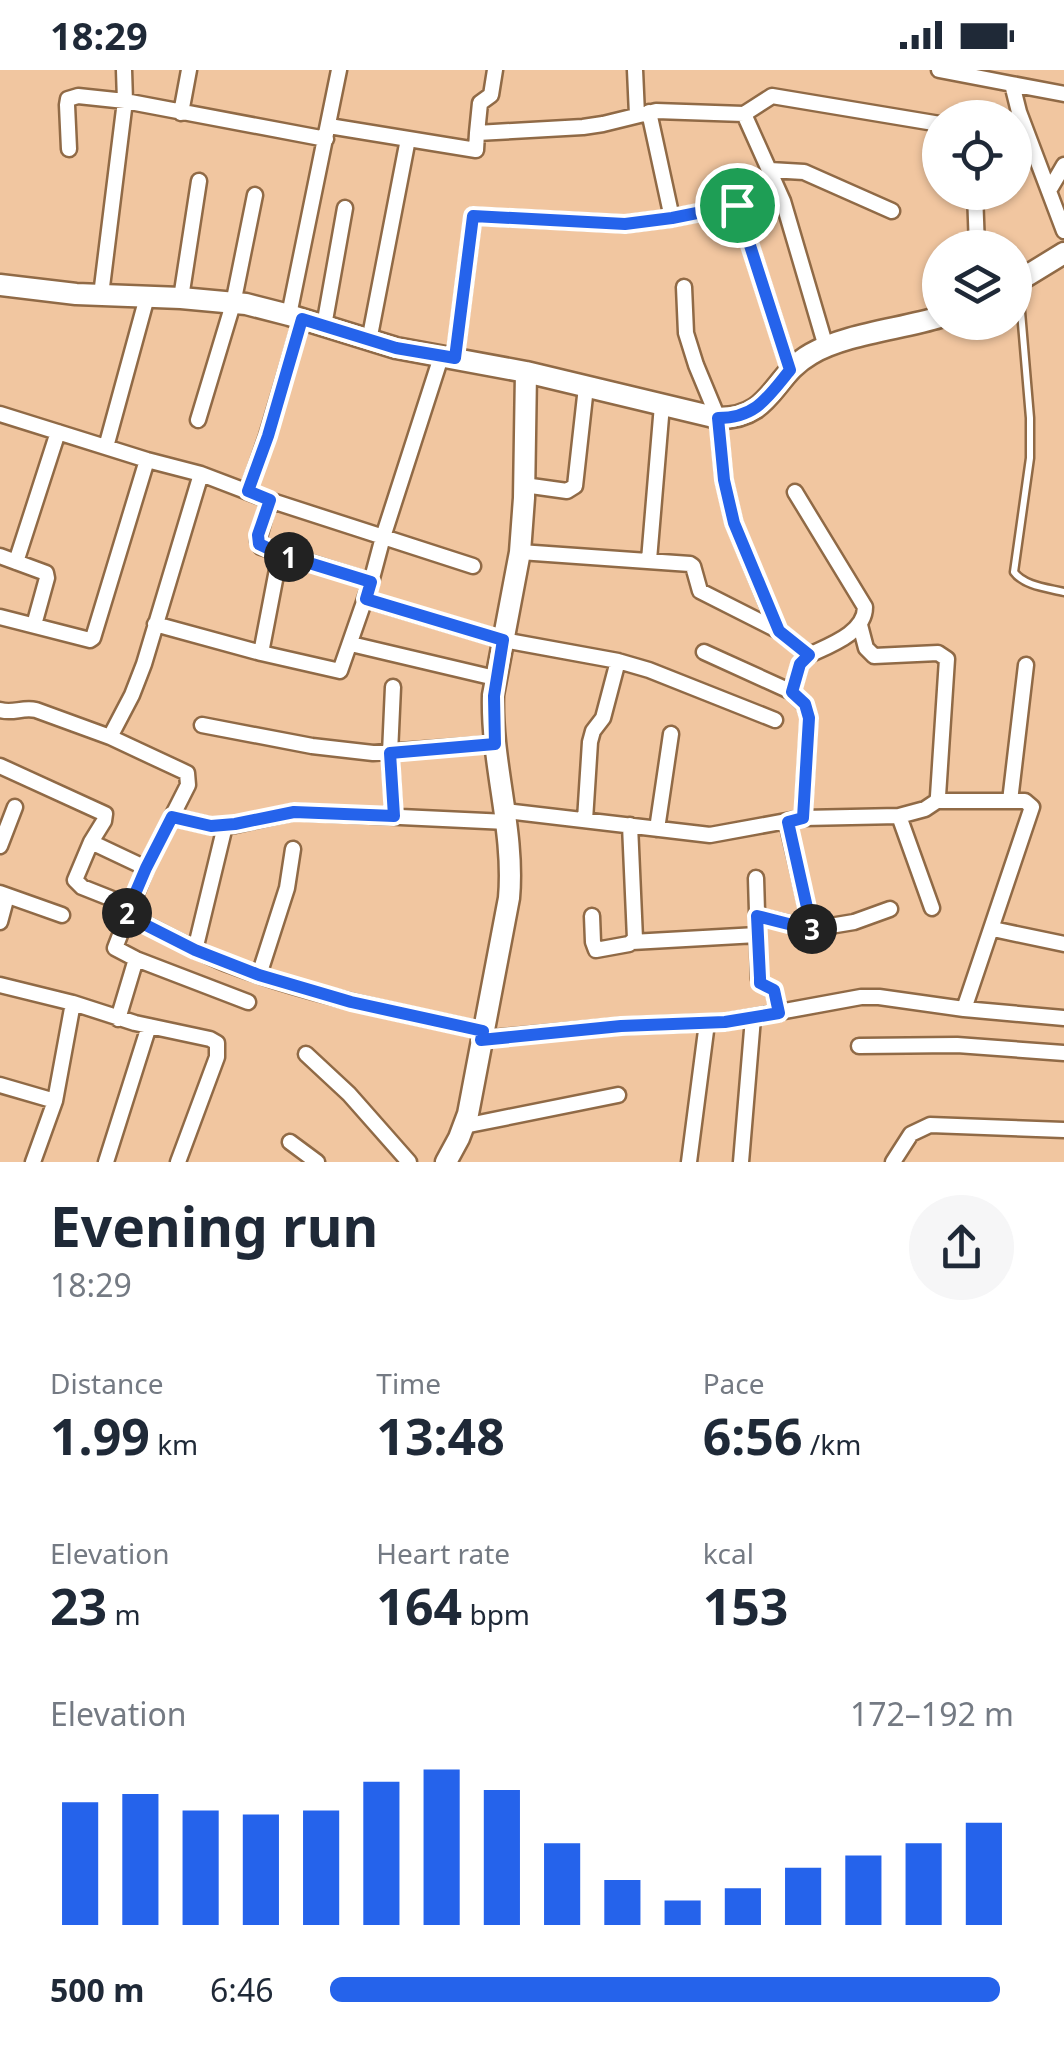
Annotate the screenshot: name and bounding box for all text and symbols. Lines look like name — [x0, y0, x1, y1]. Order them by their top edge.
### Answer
text: 18:29 — [50, 9, 148, 61]
map controls — [922, 100, 1032, 340]
button: locate — [922, 100, 1032, 210]
pin — [695, 163, 780, 248]
icon: arrive — [710, 178, 765, 233]
button: layers — [922, 230, 1032, 340]
pin: 1 — [264, 532, 314, 582]
text: 1 — [281, 538, 297, 576]
pin: 2 — [102, 888, 152, 938]
text: 2 — [119, 894, 135, 932]
pin: 3 — [787, 904, 837, 954]
text: 3 — [804, 910, 820, 948]
text: Evening run — [50, 1188, 378, 1263]
button: share — [909, 1195, 1014, 1300]
text: 18:29 — [50, 1263, 132, 1306]
text: Distance — [50, 1364, 163, 1402]
text: Time — [376, 1364, 441, 1402]
text: Pace — [703, 1364, 765, 1402]
text: 1.99 — [50, 1402, 150, 1470]
text: 13:48 — [376, 1402, 505, 1470]
text: 6:56 — [703, 1402, 803, 1470]
text: km — [150, 1425, 198, 1463]
text: /km — [803, 1425, 861, 1463]
text: Elevation — [50, 1534, 170, 1572]
text: Heart rate — [376, 1534, 510, 1572]
text: kcal — [703, 1534, 754, 1572]
text: 23 — [50, 1572, 107, 1640]
text: 164 — [376, 1572, 462, 1640]
text: 153 — [703, 1572, 788, 1640]
text: m — [107, 1595, 141, 1633]
text: bpm — [462, 1595, 530, 1633]
text: Elevation — [50, 1692, 187, 1735]
text: 172–192 m — [850, 1692, 1014, 1735]
text: 500 m — [50, 1968, 144, 2011]
text: 6:46 — [210, 1968, 274, 2011]

